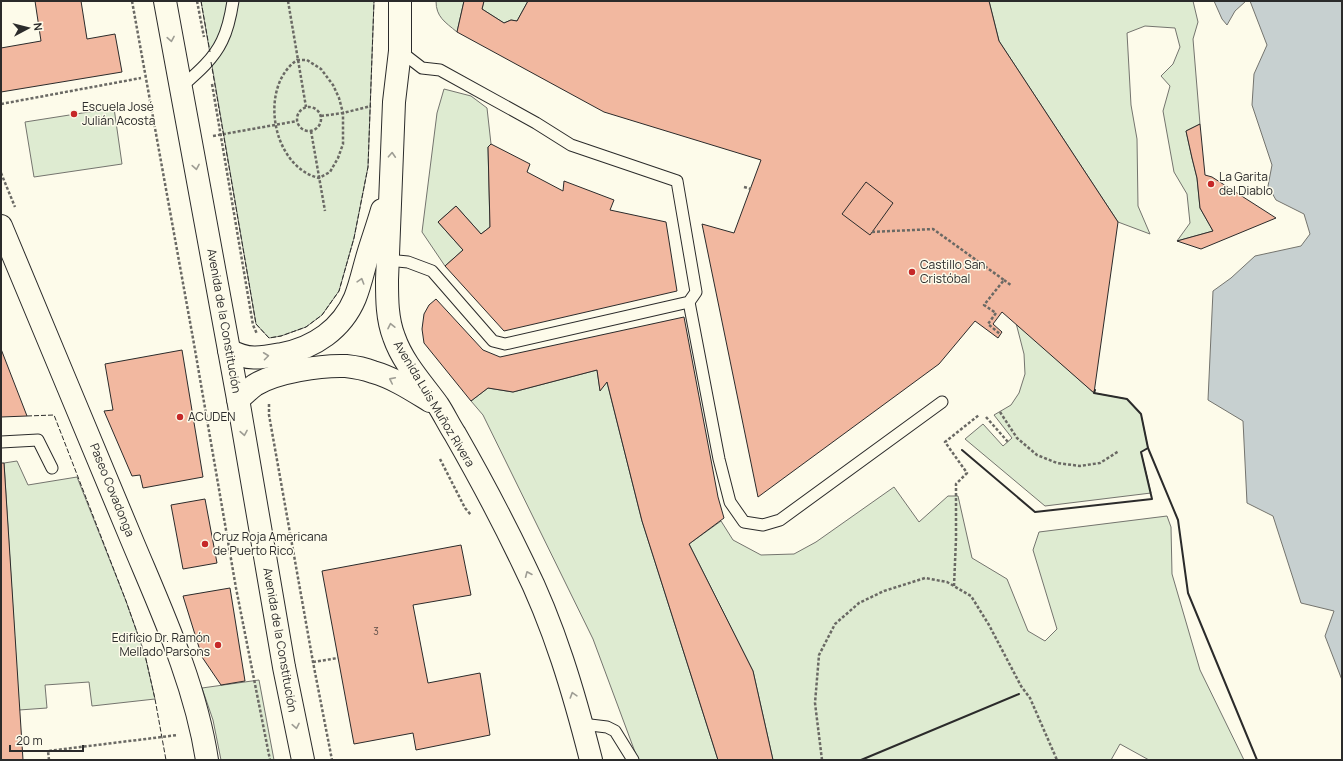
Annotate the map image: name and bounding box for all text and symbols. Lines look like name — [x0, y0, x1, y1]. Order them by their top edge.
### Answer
north arrow — [8, 8, 48, 48]
text: N — [30, 22, 46, 32]
one-way arrow — [167, 36, 175, 43]
place label: Escuela José Julián Acosta — [82, 98, 155, 129]
marker: Escuela José Julián Acosta — [69, 109, 79, 119]
one-way arrow — [388, 152, 396, 158]
one-way arrow — [191, 164, 200, 170]
place label: La Garita del Diablo — [1219, 168, 1273, 199]
marker: La Garita del Diablo — [1206, 179, 1216, 189]
street label: Avenida de la Constitución — [203, 247, 246, 395]
place label: Castillo San Cristóbal — [920, 256, 985, 287]
marker: Castillo San Cristóbal — [907, 267, 917, 277]
one-way arrow — [356, 278, 365, 285]
one-way arrow — [388, 323, 396, 329]
street label: Avenida Luis Muñoz Rivera — [390, 337, 479, 470]
one-way arrow — [263, 352, 269, 361]
one-way arrow — [389, 377, 396, 385]
place label: ACUDEN — [188, 408, 235, 425]
marker: ACUDEN — [175, 412, 185, 422]
one-way arrow — [239, 430, 248, 436]
street label: Paseo Covadonga — [86, 441, 139, 539]
place label: Cruz Roja Americana de Puerto Rico — [213, 528, 327, 559]
marker: Cruz Roja Americana de Puerto Rico — [200, 539, 210, 549]
street label: Avenida de la Constitución — [259, 566, 302, 714]
one-way arrow — [525, 570, 533, 578]
house number: 3 — [373, 624, 379, 638]
place label: Edificio Dr. Ramón Mellado Parsons — [112, 629, 210, 660]
marker: Edificio Dr. Ramón Mellado Parsons — [213, 640, 223, 650]
one-way arrow — [569, 692, 578, 699]
one-way arrow — [291, 723, 300, 729]
scale bar — [10, 727, 83, 753]
text: 20 m — [16, 732, 43, 749]

